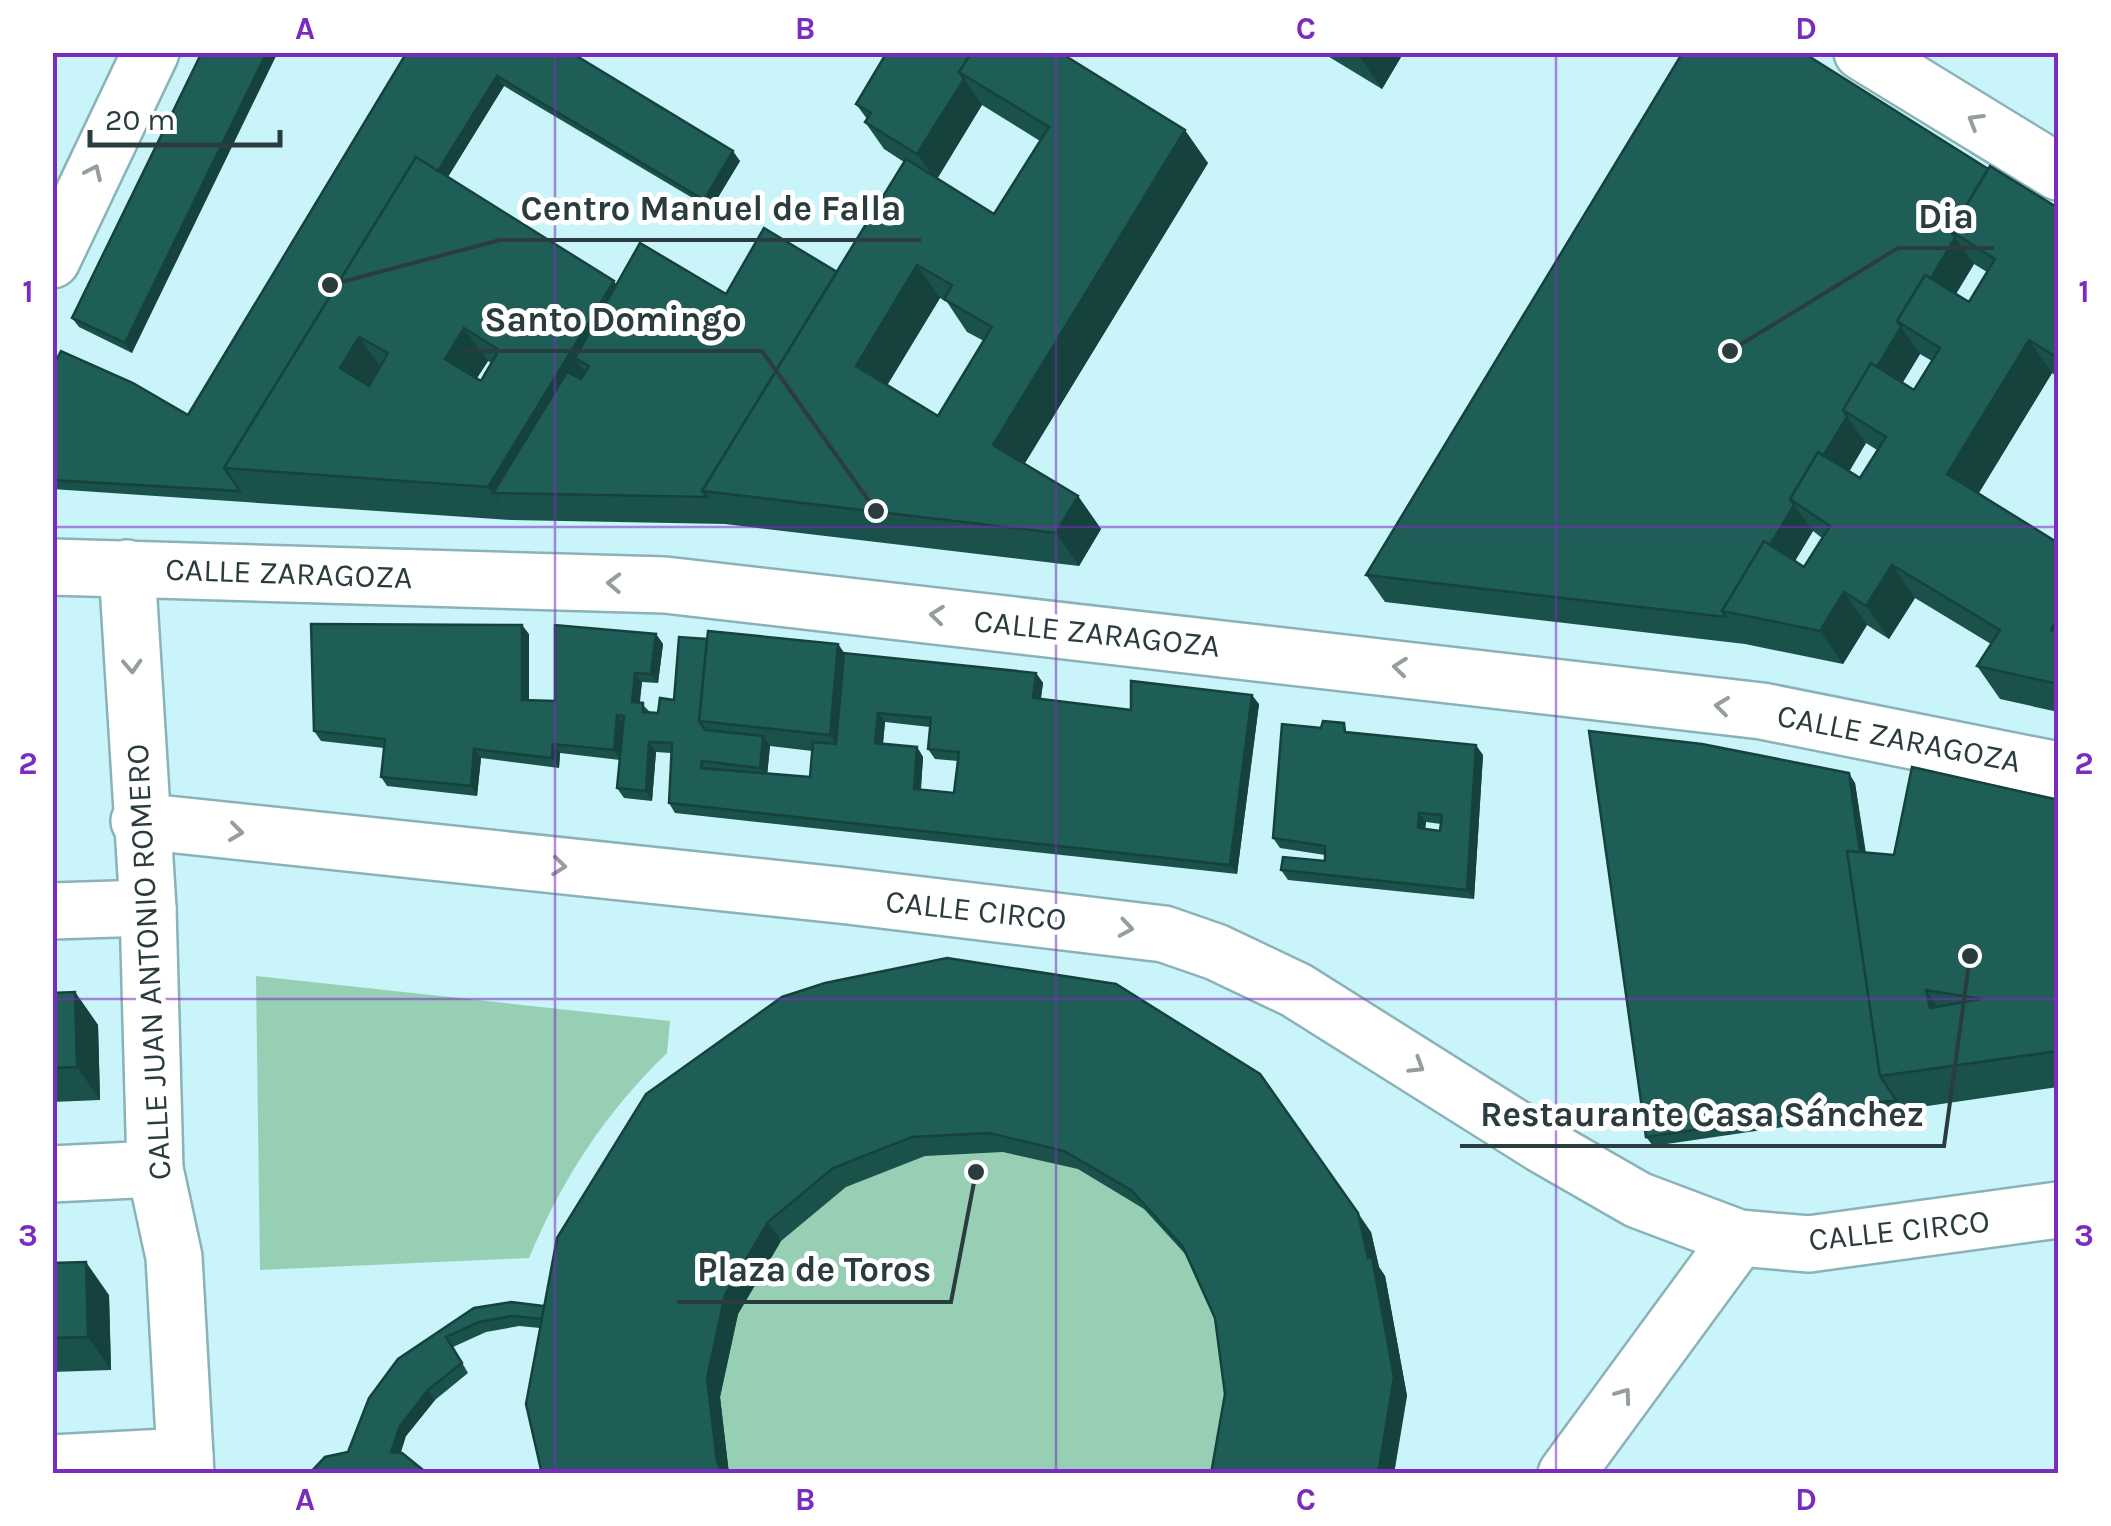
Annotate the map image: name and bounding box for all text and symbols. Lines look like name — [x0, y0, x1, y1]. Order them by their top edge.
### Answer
text: A — [295, 10, 315, 47]
text: B — [795, 10, 815, 47]
text: C — [1296, 10, 1316, 47]
text: D — [1795, 10, 1817, 47]
scale bar — [90, 85, 280, 147]
text: 20 m — [105, 102, 175, 138]
one-way arrow — [1968, 114, 1986, 133]
one-way arrow — [82, 164, 102, 182]
callout: Centro Manuel de Falla — [500, 175, 921, 240]
callout: Dia — [1898, 183, 1994, 248]
text: Centro Manuel de Falla — [520, 188, 902, 229]
text: Dia — [1918, 196, 1974, 237]
text: 1 — [22, 273, 34, 310]
text: 1 — [2078, 273, 2090, 310]
callout: Santo Domingo — [465, 286, 762, 351]
text: Santo Domingo — [484, 299, 742, 341]
street label: CALLE ZARAGOZA — [165, 551, 413, 596]
one-way arrow — [606, 573, 622, 594]
street label: CALLE ZARAGOZA — [972, 602, 1222, 665]
one-way arrow — [929, 605, 945, 626]
one-way arrow — [1391, 657, 1407, 678]
one-way arrow — [121, 658, 142, 674]
one-way arrow — [1714, 696, 1730, 717]
street label: CALLE ZARAGOZA — [1774, 697, 2024, 780]
street label: CALLE JUAN ANTONIO ROMERO — [119, 743, 178, 1181]
text: 2 — [18, 745, 38, 782]
text: 2 — [2074, 745, 2094, 782]
one-way arrow — [229, 821, 245, 842]
one-way arrow — [552, 854, 568, 876]
street label: CALLE CIRCO — [884, 883, 1068, 938]
one-way arrow — [1118, 917, 1134, 938]
one-way arrow — [1406, 1054, 1424, 1073]
callout: Restaurante Casa Sánchez — [1460, 1081, 1944, 1146]
text: Restaurante Casa Sánchez — [1480, 1094, 1924, 1135]
street label: CALLE CIRCO — [1807, 1203, 1991, 1258]
text: 3 — [18, 1217, 38, 1254]
text: 3 — [2074, 1217, 2094, 1254]
callout: Plaza de Toros — [677, 1237, 951, 1302]
text: Plaza de Toros — [697, 1249, 931, 1290]
one-way arrow — [1612, 1388, 1629, 1406]
text: A — [295, 1481, 315, 1518]
text: B — [795, 1481, 815, 1518]
text: C — [1296, 1481, 1316, 1518]
text: D — [1795, 1481, 1817, 1518]

